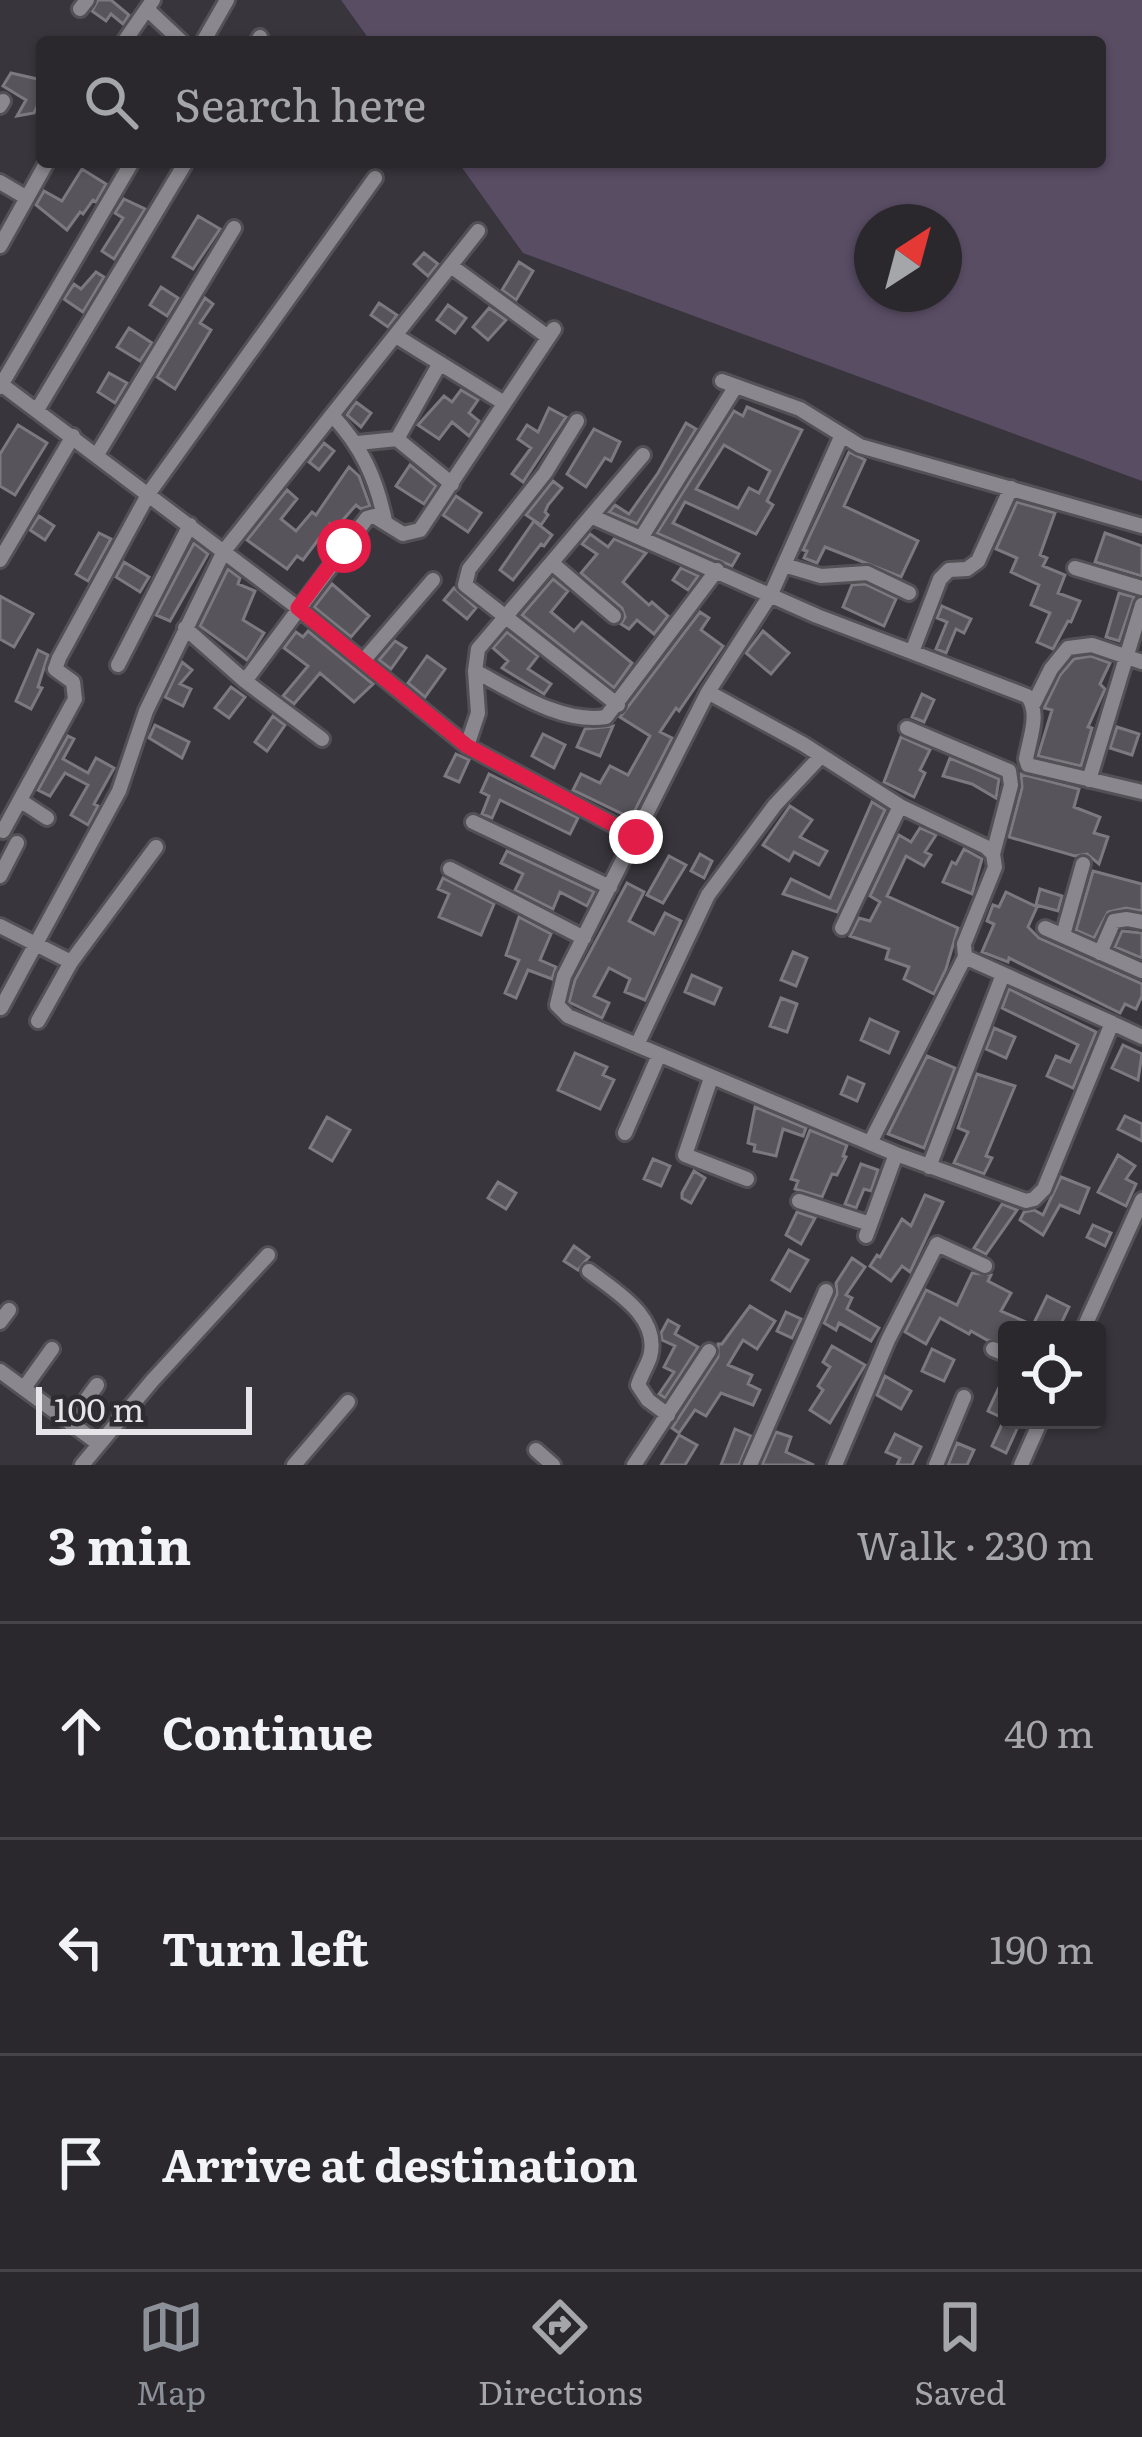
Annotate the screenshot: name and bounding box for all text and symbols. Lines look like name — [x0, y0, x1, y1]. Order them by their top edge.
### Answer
search box — [36, 36, 1106, 168]
icon: search — [78, 69, 144, 135]
text: Search here — [174, 69, 426, 136]
north arrow — [854, 204, 962, 312]
route start — [317, 519, 371, 573]
route end — [609, 810, 663, 864]
map controls — [998, 1321, 1106, 1429]
button: locate — [998, 1321, 1106, 1429]
scale bar — [36, 1381, 252, 1434]
text: 100 m — [54, 1383, 144, 1432]
text: 3 min — [48, 1505, 192, 1581]
text: Walk · 230 m — [856, 1514, 1094, 1572]
text: Continue — [162, 1697, 373, 1764]
icon: ahead — [48, 1698, 114, 1764]
text: 40 m — [1004, 1702, 1094, 1760]
text: Turn left — [162, 1913, 369, 1980]
icon: left — [48, 1914, 114, 1980]
text: 190 m — [990, 1918, 1094, 1976]
text: Arrive at destination — [162, 2129, 638, 2196]
icon: arrive — [48, 2130, 114, 2196]
tab: Map — [136, 2294, 206, 2415]
tab: Directions — [478, 2294, 643, 2415]
tab: Saved — [914, 2294, 1006, 2415]

